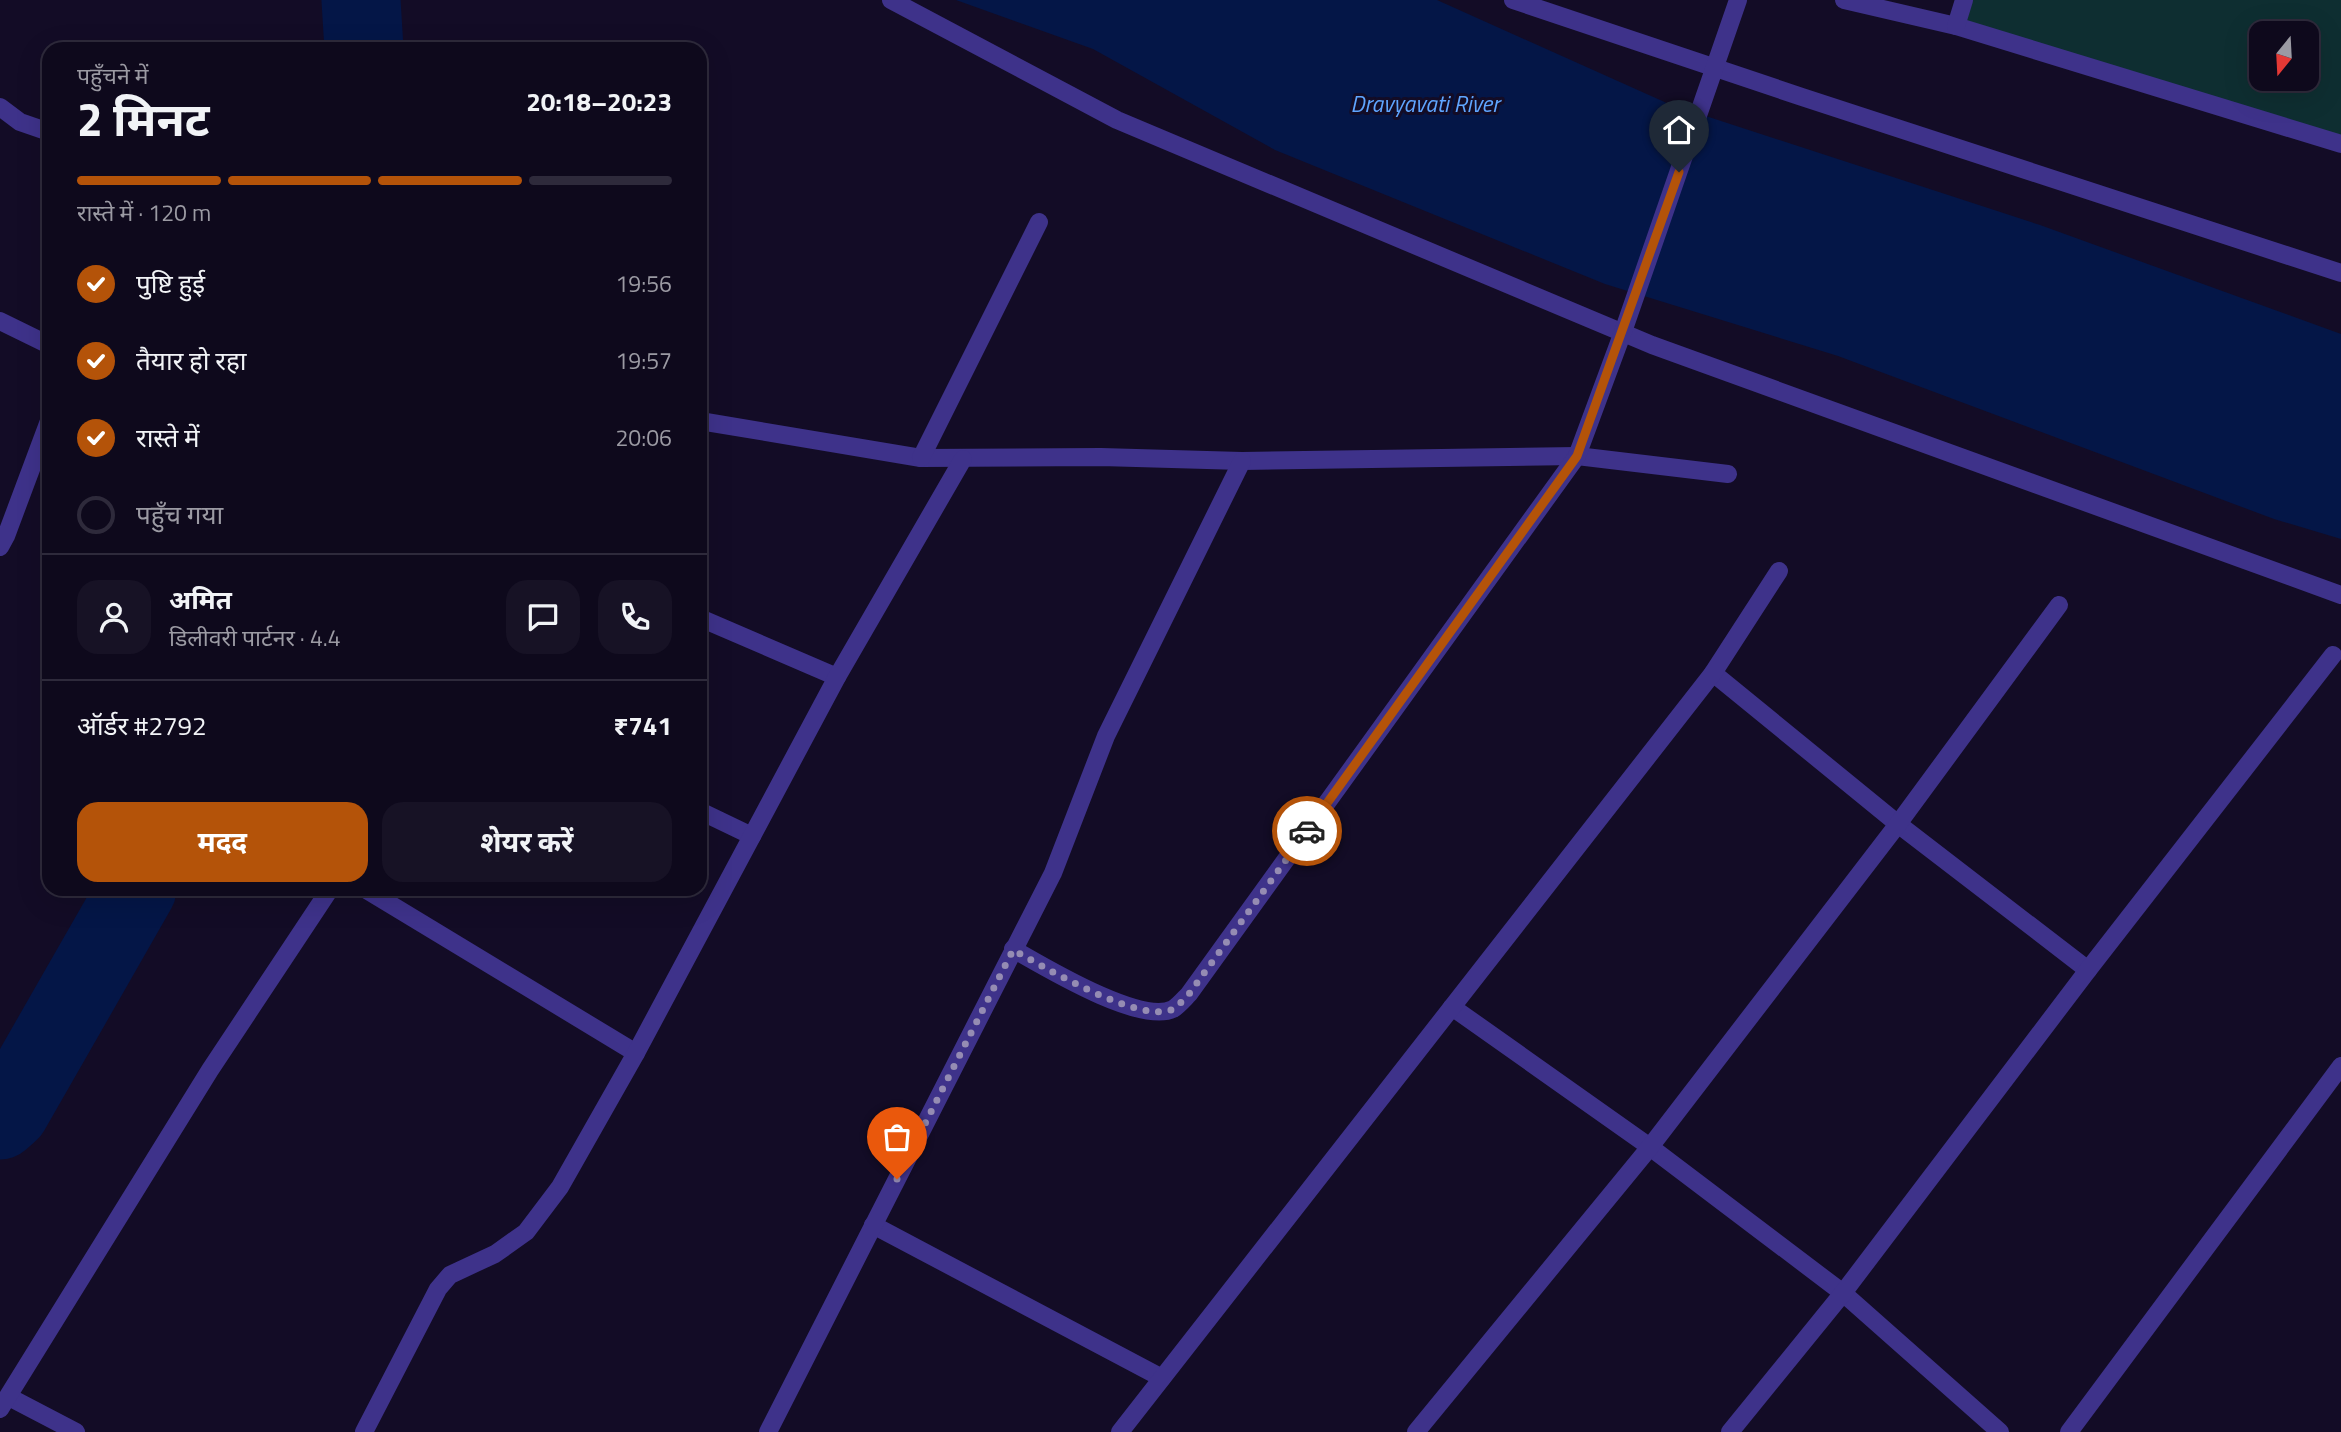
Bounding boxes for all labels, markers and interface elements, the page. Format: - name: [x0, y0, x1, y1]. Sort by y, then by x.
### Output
- north arrow: [2249, 21, 2319, 91]
- map controls: [2249, 21, 2319, 91]
- text: पहुँचने में: [77, 58, 148, 93]
- text: 20:18–20:23: [526, 82, 672, 121]
- text: 2 मिनट: [77, 84, 209, 154]
- water label: Dravyavati River: [1350, 86, 1502, 121]
- pin: [1649, 100, 1709, 172]
- icon: home: [1660, 111, 1698, 149]
- text: रास्ते में · 120 m: [77, 195, 211, 230]
- text: पुष्टि हुई: [136, 264, 205, 303]
- icon: check: [77, 265, 115, 303]
- text: 19:56: [615, 266, 672, 301]
- text: तैयार हो रहा: [136, 341, 246, 380]
- icon: check: [77, 342, 115, 380]
- text: 19:57: [615, 343, 672, 378]
- text: रास्ते में: [136, 418, 200, 457]
- icon: check: [77, 419, 115, 457]
- text: 20:06: [615, 420, 672, 455]
- text: पहुँच गया: [136, 495, 223, 534]
- button: person: [77, 580, 151, 654]
- text: अमित: [169, 580, 232, 619]
- button: chat: [506, 580, 580, 654]
- button: phone: [598, 580, 672, 654]
- text: डिलीवरी पार्टनर · 4.4: [169, 620, 341, 655]
- text: ऑर्डर #2792: [77, 706, 207, 745]
- text: ₹741: [613, 706, 672, 745]
- courier: [1272, 796, 1342, 866]
- button: मदद: [77, 802, 368, 882]
- button: शेयर करें: [382, 802, 672, 882]
- icon: car: [1288, 812, 1326, 850]
- pin: [867, 1107, 927, 1179]
- icon: bag: [878, 1118, 916, 1156]

